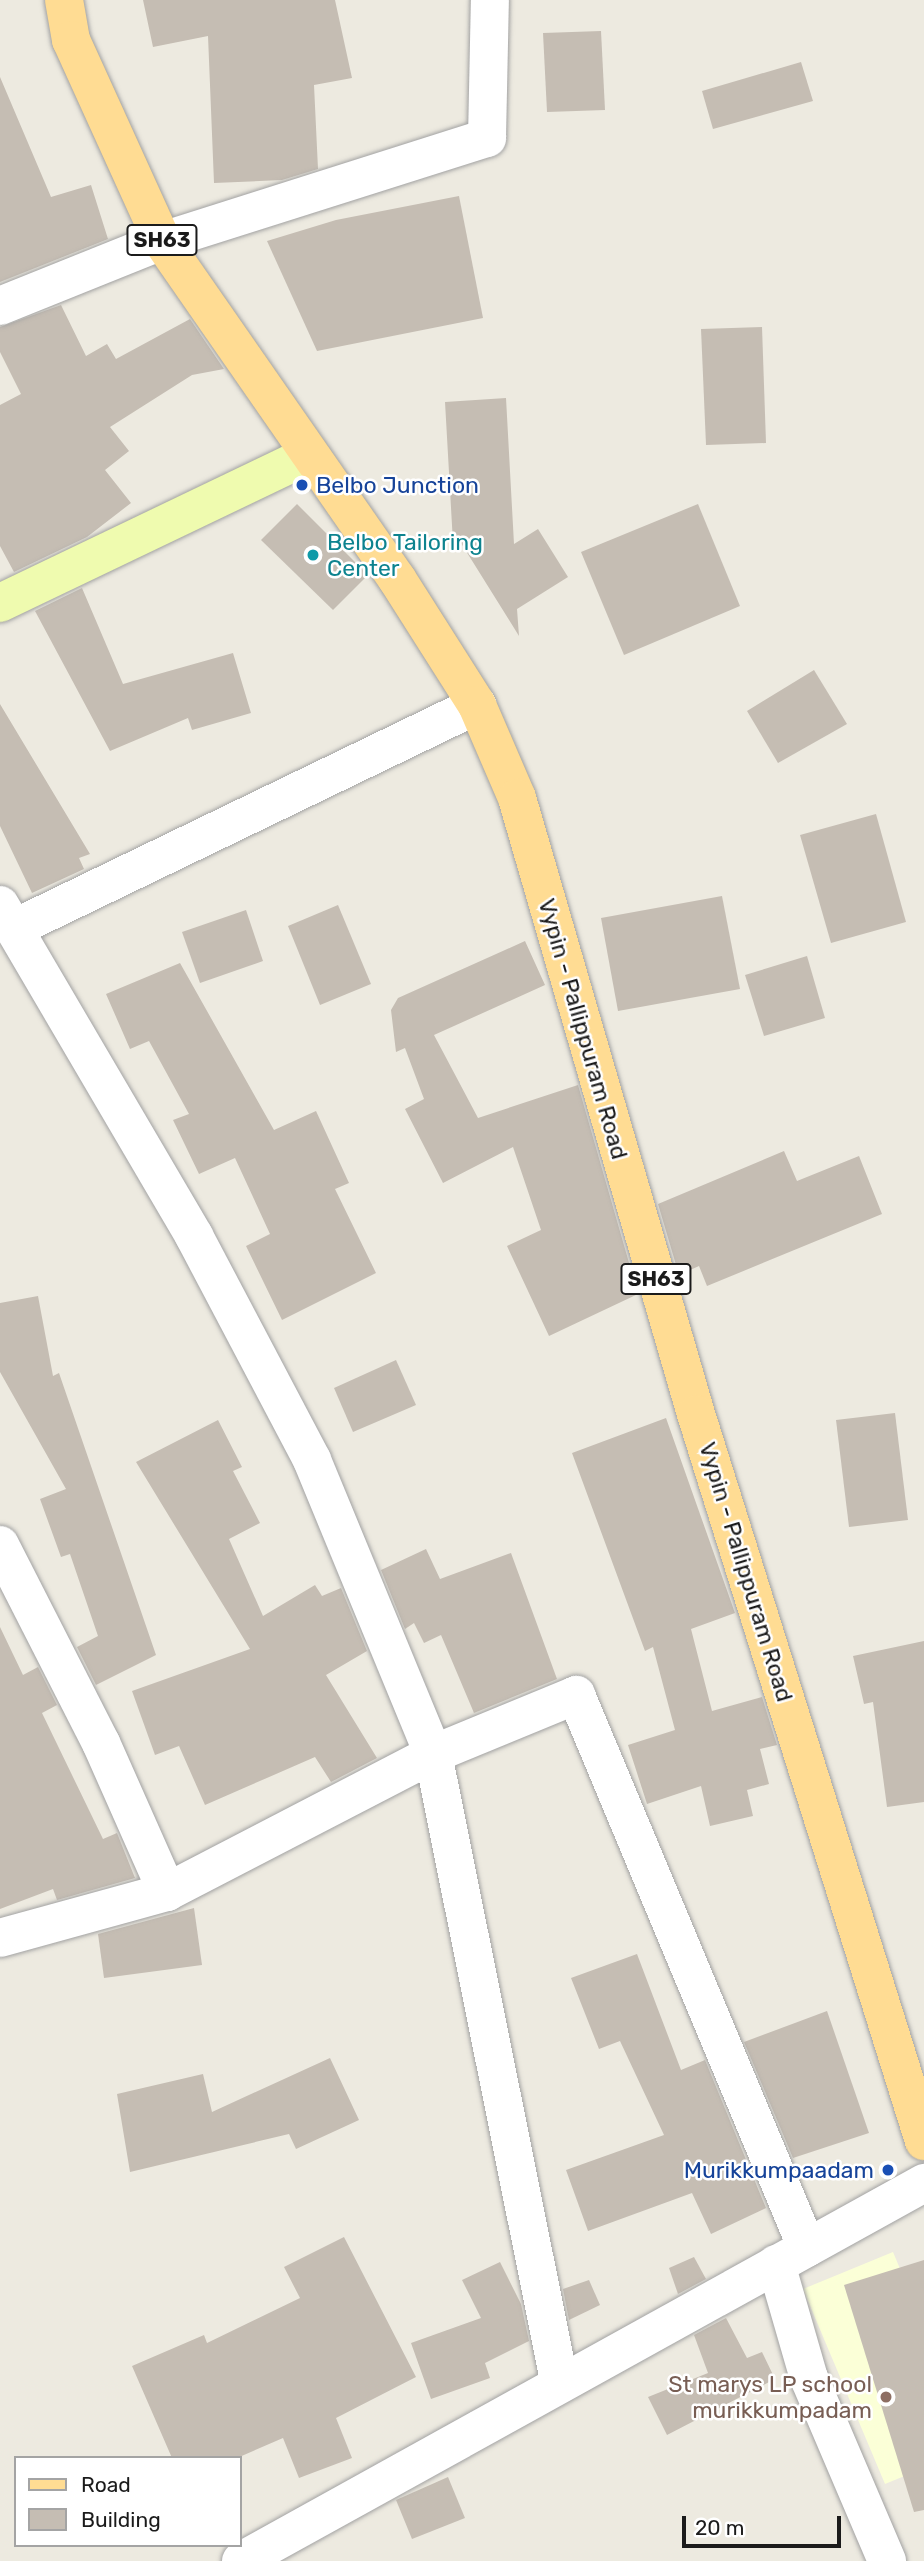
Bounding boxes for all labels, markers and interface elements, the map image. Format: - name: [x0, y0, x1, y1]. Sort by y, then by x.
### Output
- road number: SH63: [125, 222, 199, 258]
- place label: Belbo Junction: [316, 471, 479, 499]
- marker: Belbo Junction: [294, 477, 310, 493]
- place label: Belbo Tailoring Center: [327, 528, 484, 582]
- marker: Belbo Tailoring Center: [305, 547, 321, 563]
- street label: Vypin - Pallippuram Road: [533, 895, 633, 1163]
- road number: SH63: [619, 1262, 693, 1296]
- street label: Vypin - Pallippuram Road: [693, 1439, 799, 1705]
- place label: Murikkumpaadam: [684, 2156, 874, 2184]
- marker: Murikkumpaadam: [880, 2162, 896, 2178]
- place label: St marys LP school murikkumpadam: [668, 2370, 872, 2424]
- marker: St marys LP school murikkumpadam: [878, 2389, 894, 2405]
- legend: [14, 2456, 242, 2547]
- text: Road: [81, 2472, 131, 2497]
- scale bar: [686, 2502, 845, 2546]
- text: Building: [81, 2507, 161, 2532]
- text: 20 m: [695, 2515, 744, 2540]

